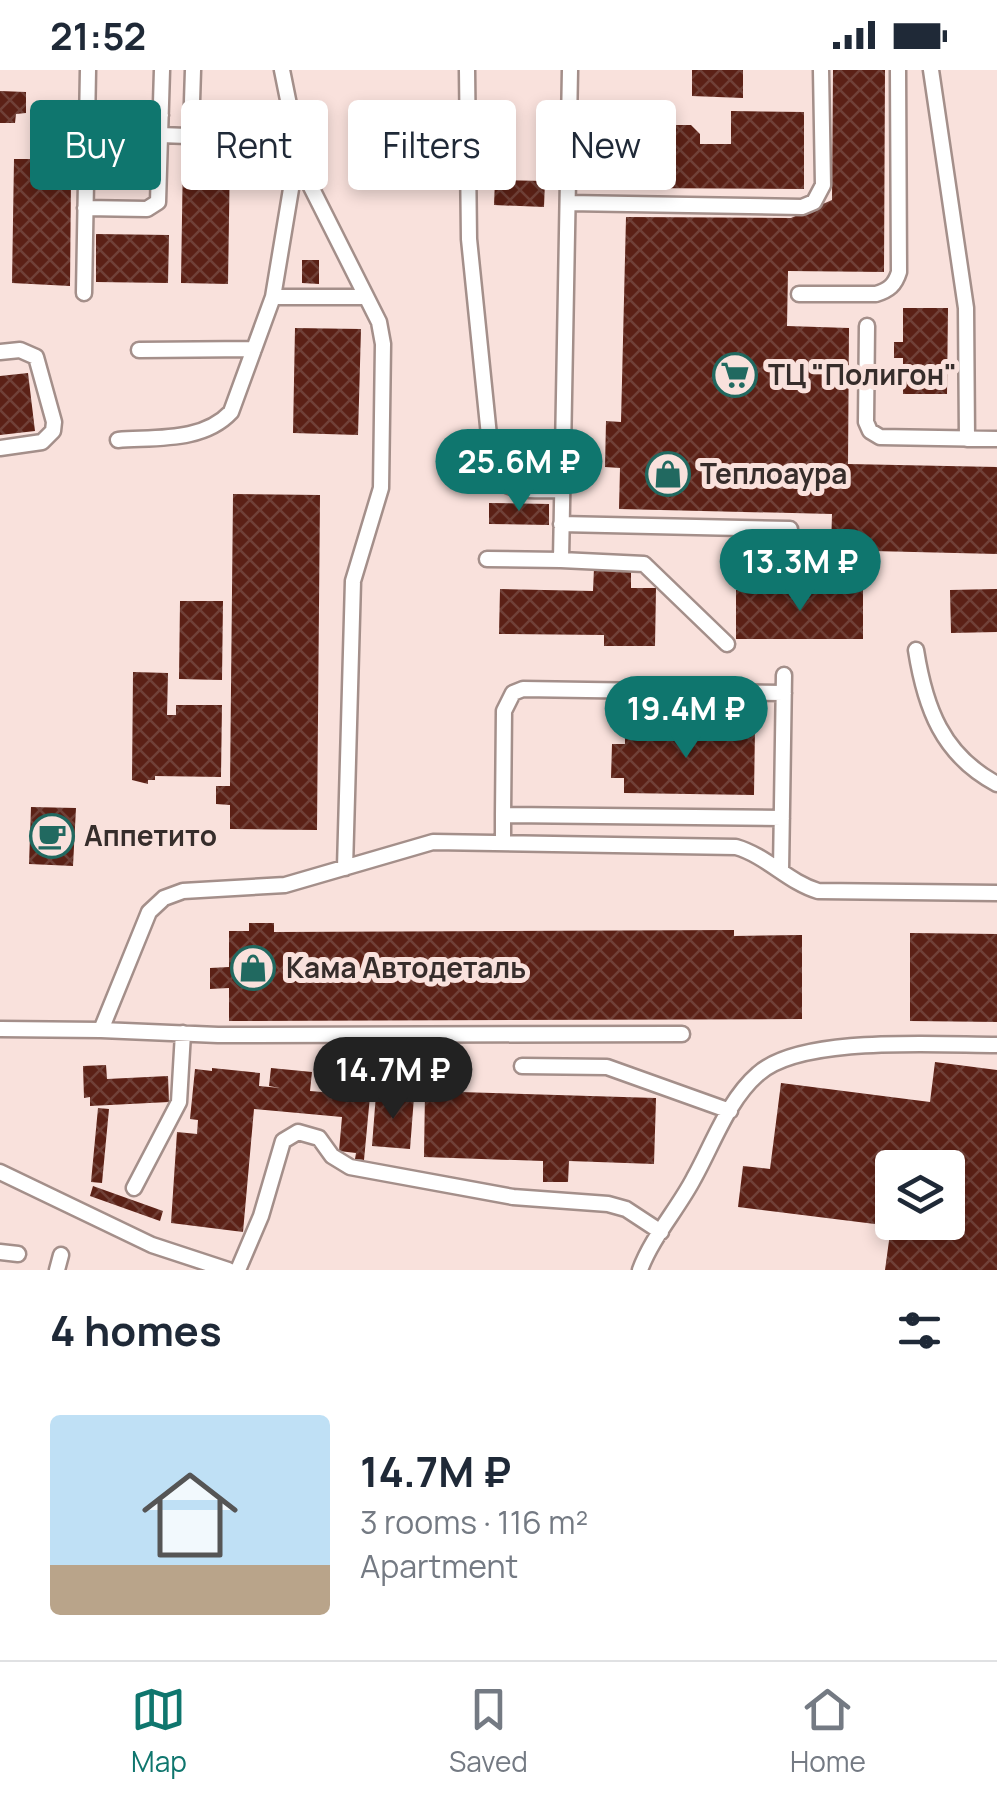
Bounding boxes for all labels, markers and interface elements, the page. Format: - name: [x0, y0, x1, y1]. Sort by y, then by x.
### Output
- text: 21:52: [50, 9, 146, 61]
- chip: Buy: [30, 100, 161, 190]
- chip: Rent: [181, 100, 328, 190]
- chip: Filters: [348, 100, 516, 190]
- chip: New: [536, 100, 676, 190]
- supermarket icon: ТЦ "Полигон": [712, 352, 758, 398]
- place label: ТЦ "Полигон": [768, 355, 957, 393]
- pin: 25.6M ₽: [427, 429, 611, 514]
- text: 25.6M ₽: [457, 439, 581, 483]
- shop icon: Теплоаура: [645, 451, 691, 497]
- place label: Теплоаура: [700, 454, 847, 492]
- pin: 13.3M ₽: [708, 529, 892, 614]
- text: 13.3M ₽: [742, 539, 858, 583]
- pin: 19.4M ₽: [594, 676, 778, 761]
- text: 19.4M ₽: [627, 686, 745, 730]
- cafe icon: Аппетито: [29, 813, 75, 859]
- place label: Аппетито: [84, 816, 217, 854]
- shop icon: Кама Автодеталь: [230, 945, 276, 991]
- place label: Кама Автодеталь: [286, 948, 526, 986]
- pin: 14.7M ₽: [301, 1037, 485, 1122]
- text: 14.7M ₽: [335, 1047, 451, 1091]
- map controls: [875, 1150, 965, 1240]
- button: layers: [875, 1150, 965, 1240]
- text: 4 homes: [50, 1301, 222, 1359]
- icon: filters: [892, 1303, 947, 1358]
- text: 14.7M ₽: [360, 1442, 511, 1500]
- icon: home: [130, 1455, 250, 1575]
- text: 3 rooms · 116 m²: [360, 1500, 588, 1544]
- text: Apartment: [360, 1544, 518, 1588]
- tab: Map: [131, 1682, 187, 1780]
- tab: Saved: [449, 1682, 528, 1780]
- tab: Home: [790, 1682, 866, 1780]

